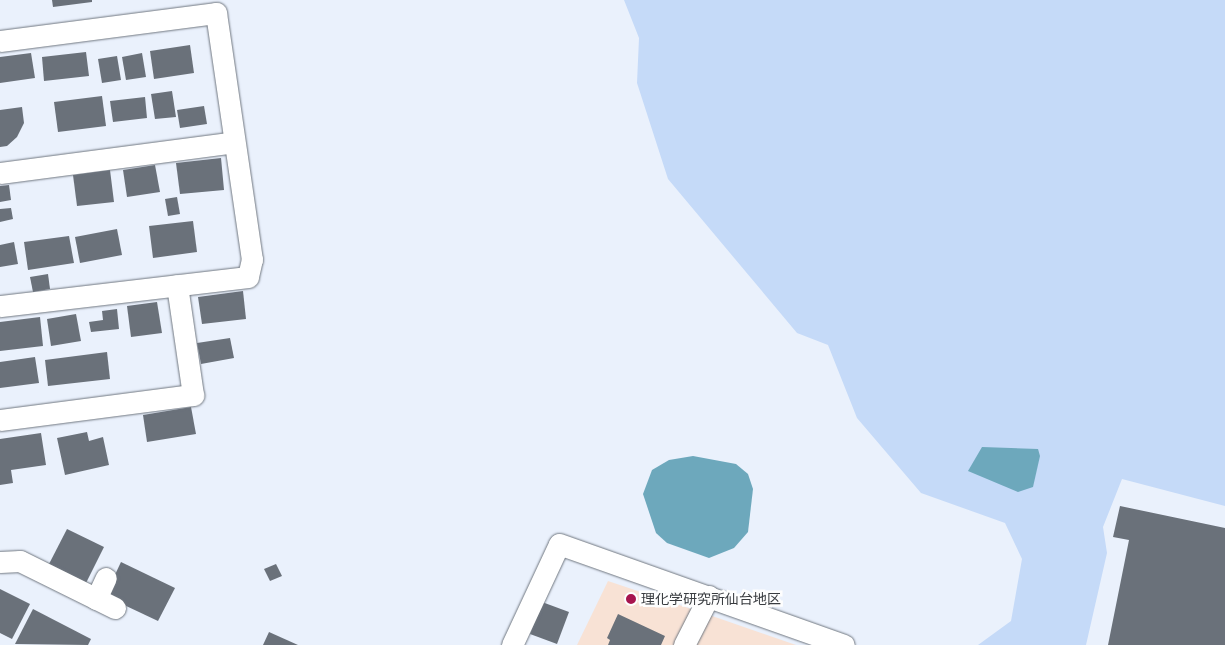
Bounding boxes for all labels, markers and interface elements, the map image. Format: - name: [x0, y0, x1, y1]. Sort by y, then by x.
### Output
- place label: 理化学研究所仙台地区: [641, 591, 781, 607]
- marker: 理化学研究所仙台地区: [625, 593, 637, 605]

